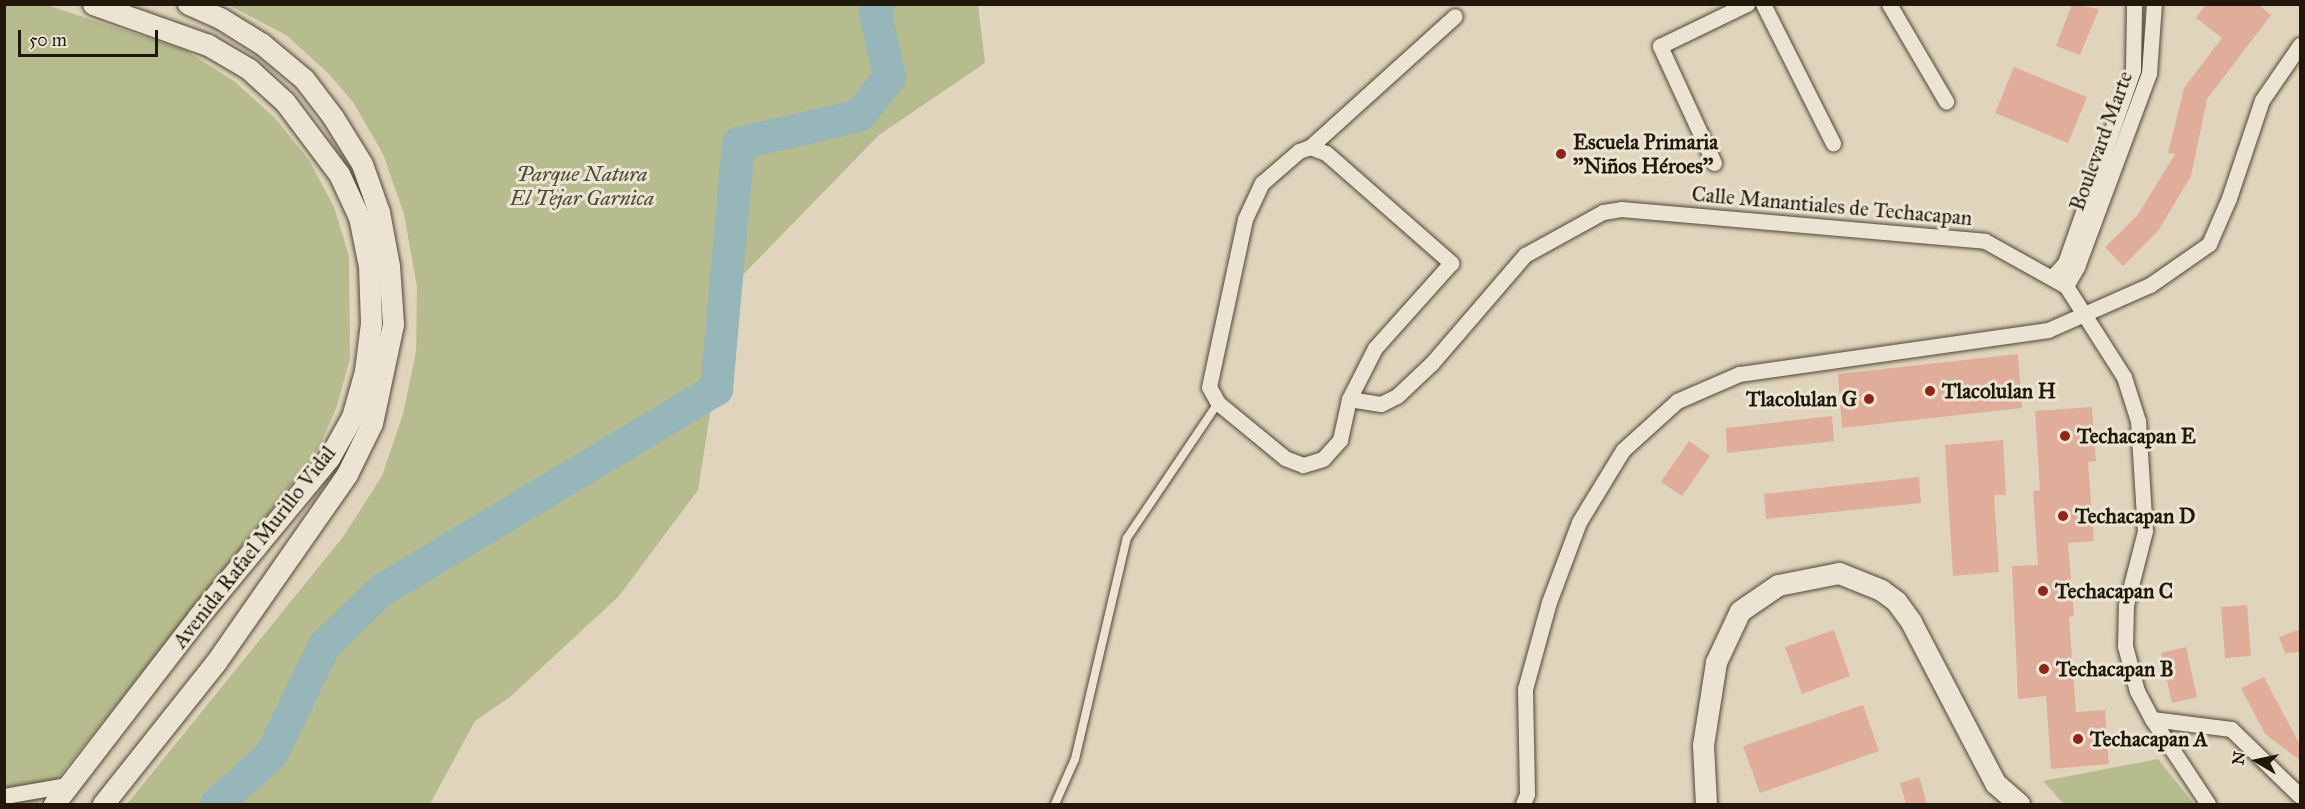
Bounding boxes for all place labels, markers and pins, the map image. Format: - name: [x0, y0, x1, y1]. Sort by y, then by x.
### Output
- place label: Escuela Primaria ''Niños Héroes'': [1573, 129, 1718, 179]
- marker: Escuela Primaria ''Niños Héroes'': [1554, 147, 1568, 161]
- place label: Tlacolulan H: [1942, 378, 2056, 404]
- marker: Tlacolulan H: [1923, 384, 1937, 398]
- place label: Tlacolulan G: [1746, 386, 1857, 412]
- marker: Tlacolulan G: [1862, 392, 1876, 406]
- place label: Techacapan E: [2077, 423, 2196, 449]
- marker: Techacapan E: [2058, 429, 2072, 443]
- place label: Techacapan D: [2075, 503, 2195, 529]
- marker: Techacapan D: [2056, 509, 2070, 523]
- place label: Techacapan C: [2055, 578, 2173, 604]
- marker: Techacapan C: [2036, 584, 2050, 598]
- place label: Techacapan B: [2056, 656, 2174, 682]
- marker: Techacapan B: [2037, 662, 2051, 676]
- place label: Techacapan A: [2090, 726, 2208, 752]
- marker: Techacapan A: [2071, 732, 2085, 746]

